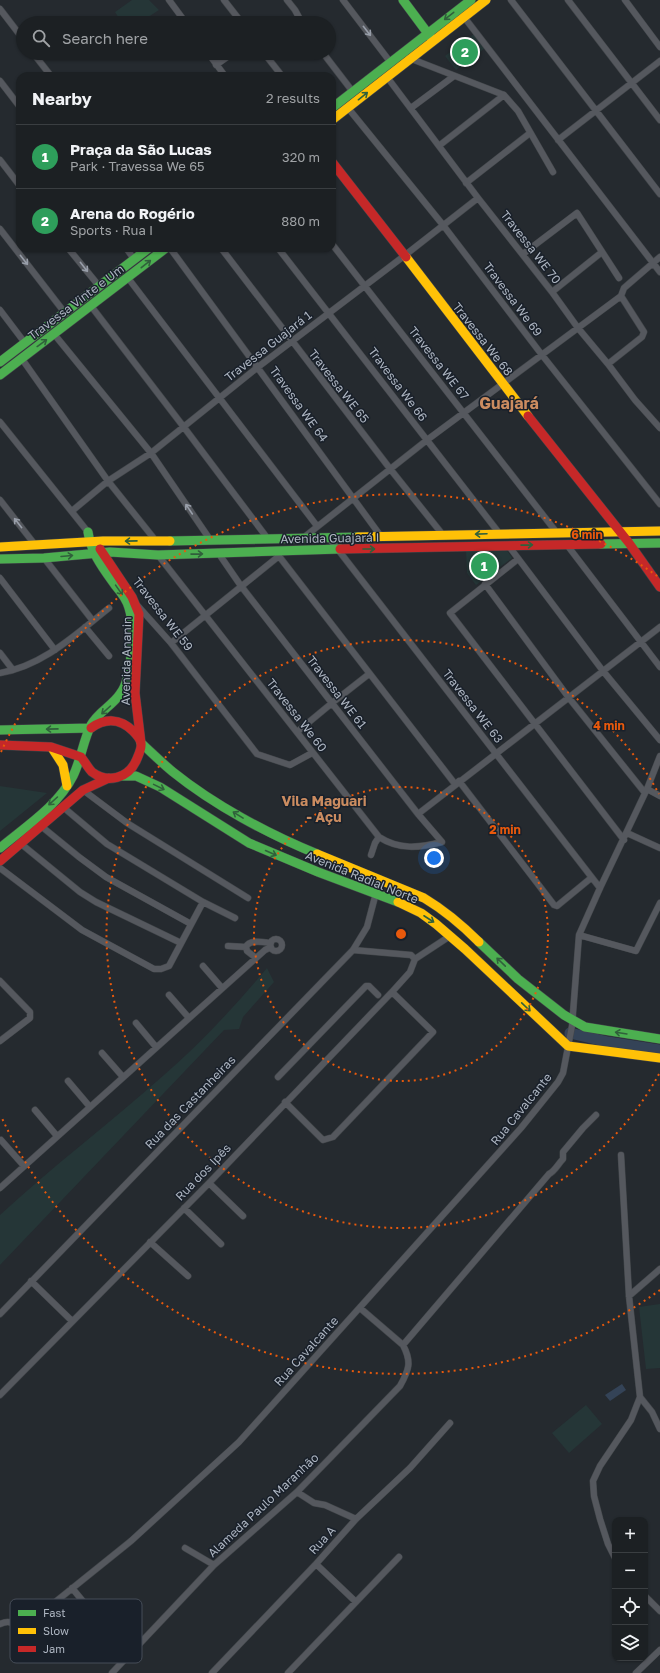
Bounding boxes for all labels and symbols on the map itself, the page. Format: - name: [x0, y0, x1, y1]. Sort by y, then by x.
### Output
- one-way arrow: [444, 12, 455, 21]
- one-way arrow: [362, 25, 371, 36]
- pin: 2: [452, 37, 478, 67]
- one-way arrow: [358, 92, 369, 100]
- street label: Travessa WE 70: [498, 207, 564, 287]
- one-way arrow: [20, 255, 28, 266]
- street label: Travessa We 69: [480, 259, 546, 339]
- one-way arrow: [140, 260, 151, 269]
- street label: Travessa Vinte e Um: [25, 261, 127, 343]
- one-way arrow: [79, 262, 88, 273]
- street label: Travessa We 68: [450, 299, 516, 379]
- street label: Travessa Guajará 1: [222, 307, 315, 385]
- street label: Travessa WE 67: [406, 323, 472, 403]
- one-way arrow: [37, 339, 48, 347]
- street label: Travessa We 66: [365, 344, 431, 424]
- street label: Travessa WE 65: [306, 346, 372, 426]
- street label: Travessa WE 64: [267, 363, 331, 445]
- district label: Guajará: [479, 393, 539, 413]
- one-way arrow: [185, 504, 193, 515]
- one-way arrow: [13, 518, 22, 529]
- text: 6 min: [571, 527, 603, 542]
- street label: Avenida Guajará I: [280, 530, 380, 546]
- one-way arrow: [475, 530, 488, 538]
- one-way arrow: [125, 537, 138, 545]
- one-way arrow: [520, 541, 533, 549]
- one-way arrow: [362, 545, 375, 553]
- one-way arrow: [190, 550, 203, 557]
- pin: 1: [471, 551, 497, 581]
- one-way arrow: [60, 552, 73, 559]
- street label: Travessa WE 59: [130, 574, 196, 654]
- one-way arrow: [115, 585, 123, 596]
- street label: Avenida Ananin: [118, 617, 134, 705]
- street label: Travessa WE 61: [304, 653, 370, 732]
- street label: Travessa WE 63: [440, 666, 506, 746]
- street label: Travessa We 60: [264, 675, 330, 755]
- one-way arrow: [100, 705, 111, 714]
- text: 4 min: [593, 718, 625, 733]
- one-way arrow: [46, 725, 59, 733]
- one-way arrow: [153, 784, 165, 791]
- district label: Vila Maguari - Açu: [281, 792, 367, 825]
- one-way arrow: [48, 797, 59, 806]
- one-way arrow: [233, 811, 244, 819]
- text: 2 min: [489, 822, 521, 837]
- street label: Avenida Radial Norte: [303, 847, 421, 907]
- your location: [424, 848, 444, 868]
- one-way arrow: [265, 850, 277, 857]
- one-way arrow: [424, 915, 435, 923]
- centre of rings: [394, 927, 408, 941]
- one-way arrow: [496, 958, 506, 967]
- one-way arrow: [521, 1002, 531, 1011]
- one-way arrow: [615, 1029, 628, 1037]
- street label: Rua das Castanheiras: [142, 1052, 238, 1152]
- street label: Rua Cavalcante: [487, 1070, 555, 1148]
- street label: Rua dos Ipês: [172, 1140, 234, 1204]
- street label: Rua Cavalcante: [271, 1313, 341, 1389]
- street label: Alameda Paulo Maranhão: [204, 1450, 322, 1560]
- street label: Rua A: [305, 1523, 339, 1557]
- legend: [10, 1599, 142, 1663]
- text: Fast: [43, 1606, 66, 1619]
- text: Slow: [43, 1624, 69, 1637]
- text: Jam: [43, 1642, 65, 1655]

